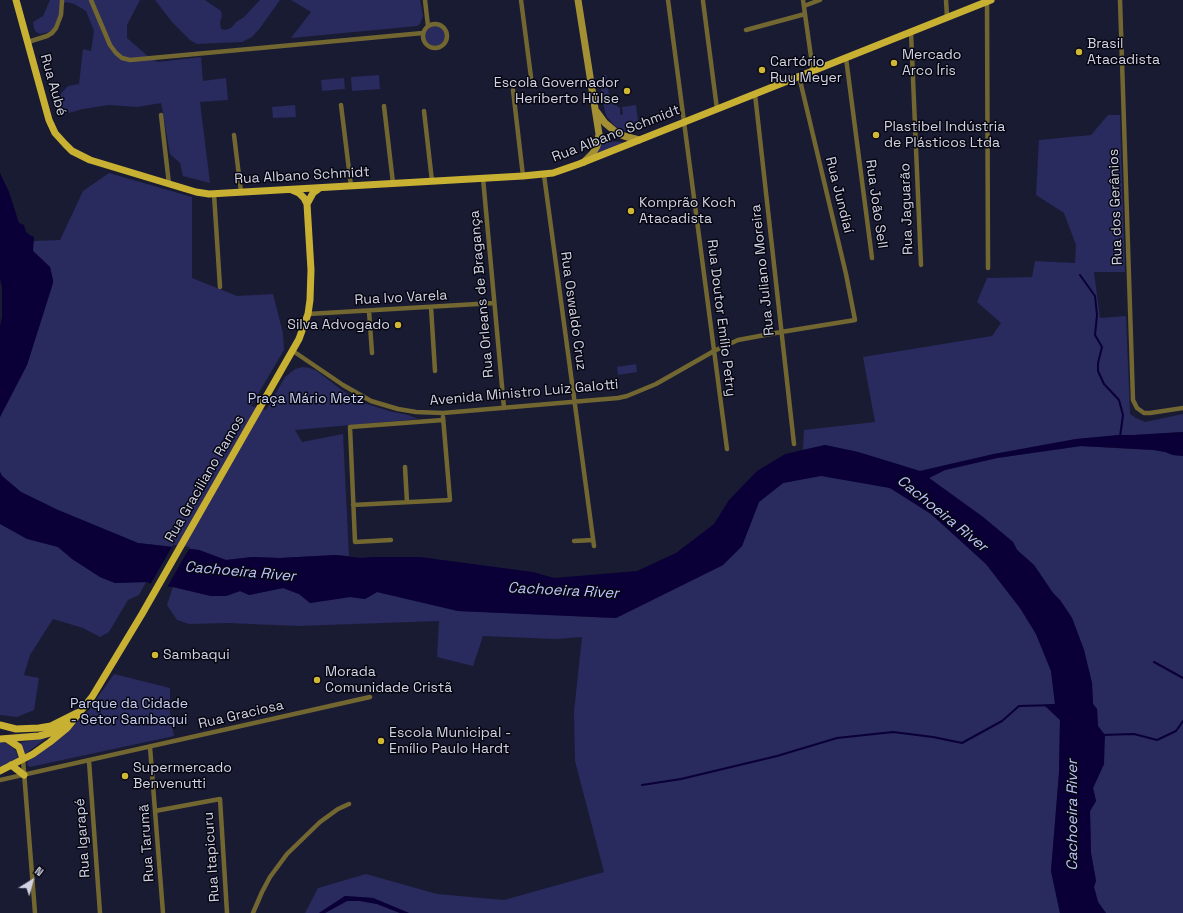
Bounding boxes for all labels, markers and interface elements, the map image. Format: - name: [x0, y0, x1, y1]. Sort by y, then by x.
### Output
- place label: Brasil Atacadista: [1087, 36, 1160, 68]
- place label: Mercado Arco Íris: [902, 47, 961, 80]
- marker: Brasil Atacadista: [1074, 47, 1084, 57]
- street label: Rua Aubé: [36, 52, 70, 118]
- place label: Cartório Ruy Meyer: [770, 54, 842, 86]
- marker: Mercado Arco Íris: [889, 58, 899, 68]
- marker: Cartório Ruy Meyer: [757, 65, 767, 75]
- place label: Escola Governador Heriberto Hülse: [494, 75, 619, 108]
- marker: Escola Governador Heriberto Hülse: [622, 86, 632, 96]
- street label: Rua Albano Schmidt: [550, 102, 682, 166]
- place label: Plastibel Indústria de Plásticos Ltda: [884, 119, 1005, 152]
- marker: Plastibel Indústria de Plásticos Ltda: [871, 130, 881, 140]
- street label: Rua dos Gerânios: [1106, 149, 1126, 265]
- street label: Rua Jundiaí: [821, 155, 857, 235]
- street label: Rua João Sell: [861, 159, 891, 249]
- street label: Rua Jaguarão: [897, 163, 917, 255]
- street label: Rua Albano Schmidt: [234, 164, 370, 188]
- place label: Komprão Koch Atacadista: [639, 195, 736, 228]
- street label: Rua Juliano Moreira: [748, 204, 778, 336]
- marker: Komprão Koch Atacadista: [626, 206, 636, 216]
- street label: Rua Orleans de Bragança: [466, 210, 498, 378]
- street label: Rua Doutor Emílio Petry: [703, 238, 739, 398]
- street label: Rua Oswaldo Cruz: [556, 251, 590, 371]
- street label: Rua Ivo Varela: [354, 287, 448, 309]
- place label: Silva Advogado: [287, 317, 390, 333]
- marker: Silva Advogado: [393, 320, 403, 330]
- street label: Avenida Ministro Luiz Galotti: [429, 376, 619, 410]
- park label: Praça Mário Metz: [248, 391, 364, 407]
- street label: Rua Graciliano Ramos: [162, 413, 248, 545]
- water label: Cachoeira River: [893, 472, 991, 556]
- water label: Cachoeira River: [184, 558, 296, 586]
- water label: Cachoeira River: [507, 579, 619, 603]
- place label: Sambaqui: [163, 647, 230, 663]
- marker: Sambaqui: [150, 650, 160, 660]
- place label: Morada Comunidade Cristã: [325, 664, 452, 696]
- marker: Morada Comunidade Cristã: [312, 675, 322, 685]
- park label: Parque da Cidade - Setor Sambaqui: [70, 696, 188, 728]
- street label: Rua Graciosa: [197, 697, 285, 733]
- place label: Escola Municipal - Emílio Paulo Hardt: [389, 725, 511, 758]
- marker: Escola Municipal - Emílio Paulo Hardt: [376, 736, 386, 746]
- water label: Cachoeira River: [1064, 759, 1082, 871]
- place label: Supermercado Benvenutti: [133, 760, 232, 792]
- marker: Supermercado Benvenutti: [120, 771, 130, 781]
- street label: Rua Igarapé: [72, 798, 94, 878]
- street label: Rua Tarumã: [136, 803, 158, 883]
- street label: Rua Itapicuru: [200, 811, 224, 903]
- north arrow: [12, 861, 52, 901]
- text: N: [32, 864, 46, 879]

